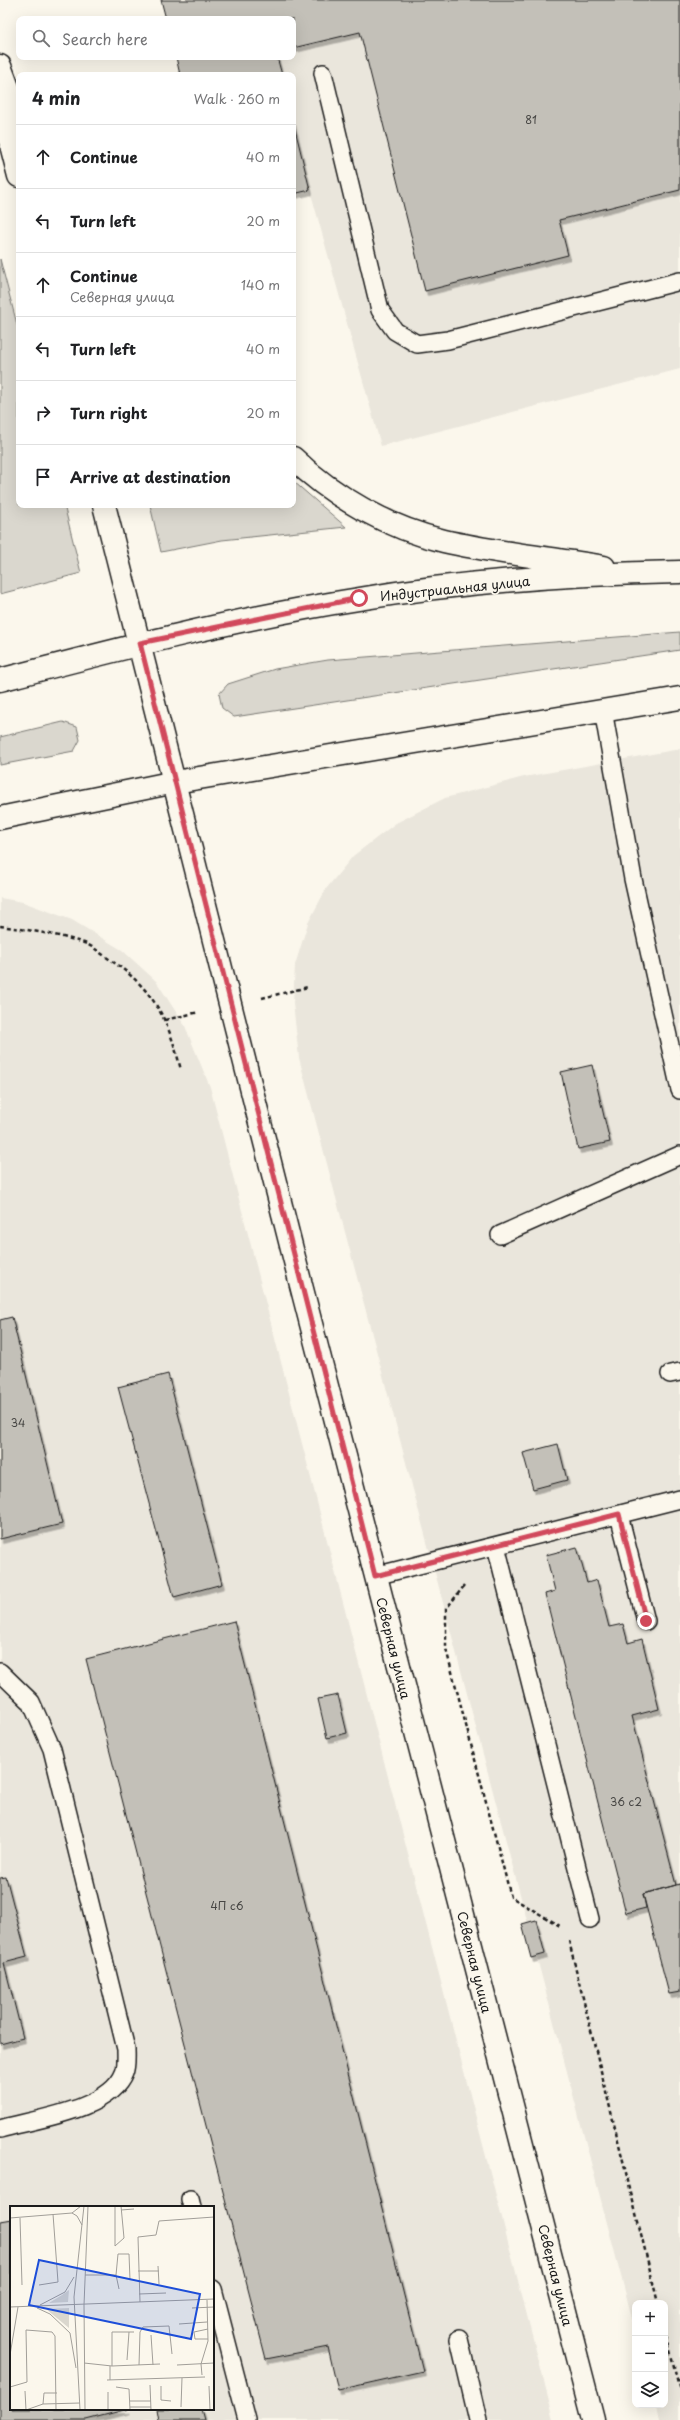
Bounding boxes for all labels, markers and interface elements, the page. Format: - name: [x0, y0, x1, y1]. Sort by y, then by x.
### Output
- search box: [16, 16, 296, 60]
- icon: search: [30, 27, 52, 49]
- text: Search here: [62, 27, 148, 50]
- text: 4 min: [32, 85, 80, 111]
- text: Walk · 260 m: [194, 89, 280, 108]
- house number: 81: [525, 111, 537, 128]
- text: Continue: [70, 145, 138, 168]
- icon: ahead: [32, 146, 54, 168]
- text: 40 m: [246, 147, 280, 166]
- text: Turn left: [70, 209, 136, 232]
- icon: left: [32, 210, 54, 232]
- text: 20 m: [246, 211, 280, 230]
- text: Continue: [70, 264, 138, 287]
- icon: ahead: [32, 274, 54, 296]
- text: 140 m: [241, 275, 280, 294]
- text: Северная улица: [70, 287, 175, 306]
- text: Turn left: [70, 337, 136, 360]
- icon: left: [32, 338, 54, 360]
- text: 40 m: [246, 339, 280, 358]
- text: Turn right: [70, 401, 147, 424]
- icon: right: [32, 402, 54, 424]
- text: 20 m: [246, 403, 280, 422]
- text: Arrive at destination: [70, 465, 231, 488]
- icon: arrive: [32, 466, 54, 488]
- street label: Индустриальная улица: [379, 571, 532, 605]
- route start: [350, 589, 368, 607]
- house number: 34: [11, 1414, 25, 1431]
- street label: Северная улица: [372, 1595, 416, 1702]
- route end: [637, 1612, 655, 1630]
- house number: 36 с2: [610, 1793, 642, 1810]
- house number: 4П с6: [210, 1897, 244, 1914]
- street label: Северная улица: [453, 1909, 497, 2016]
- inset map: [10, 2206, 214, 2410]
- street label: Северная улица: [534, 2222, 578, 2329]
- map controls: [632, 2300, 668, 2408]
- button: +: [632, 2300, 668, 2336]
- button: −: [632, 2336, 668, 2372]
- button: layers: [632, 2372, 668, 2408]

